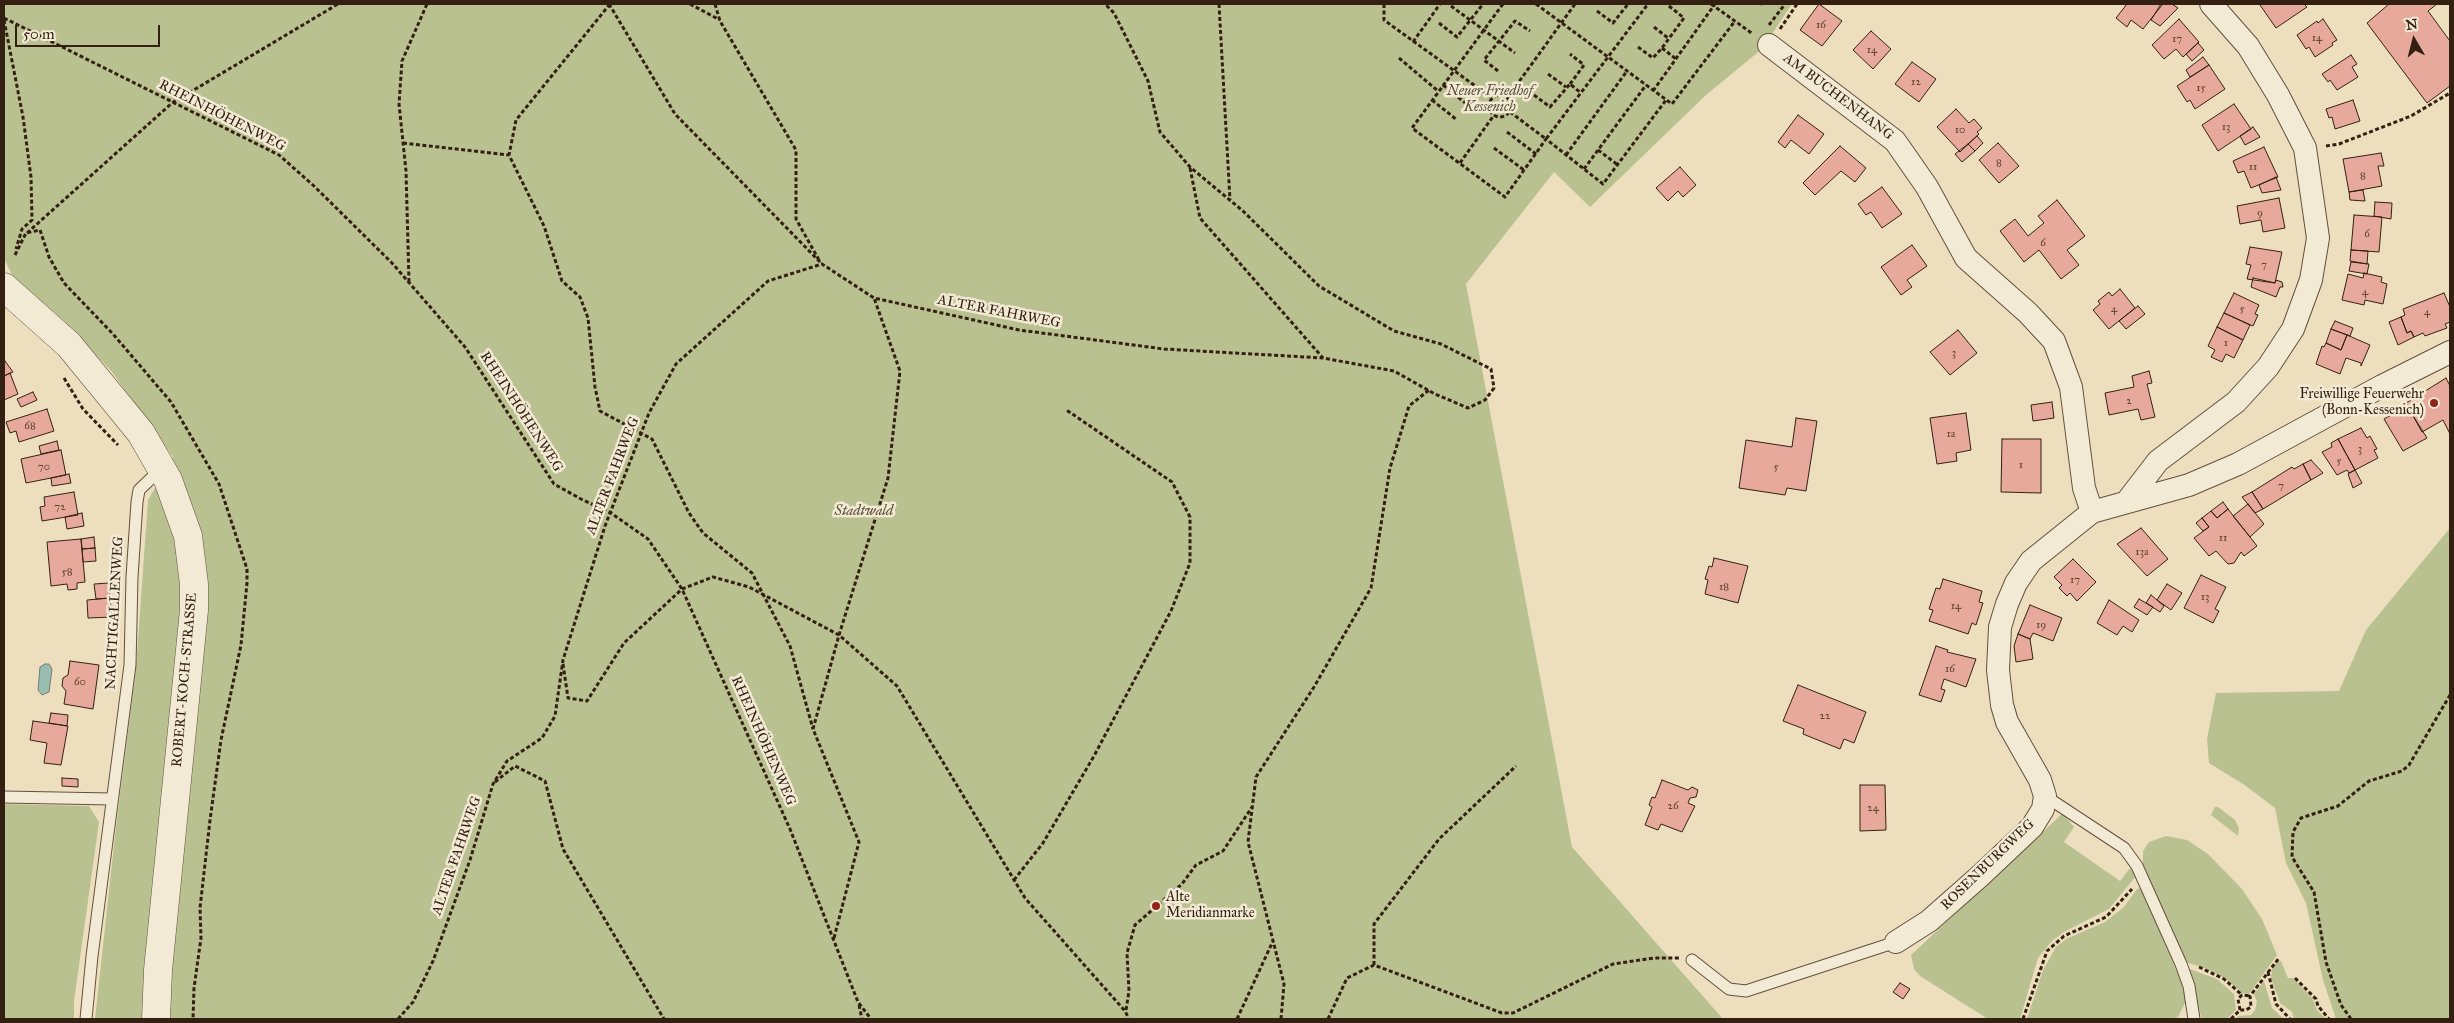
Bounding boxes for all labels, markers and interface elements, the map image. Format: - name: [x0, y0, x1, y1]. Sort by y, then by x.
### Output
- scale bar: [18, 15, 162, 47]
- north arrow: [2389, 15, 2439, 65]
- text: N: [2405, 15, 2419, 34]
- house number: 16: [1816, 18, 1826, 32]
- text: 50 m: [23, 25, 55, 43]
- house number: 14: [2312, 31, 2322, 45]
- house number: 17: [2172, 32, 2182, 46]
- house number: 14: [1867, 43, 1877, 57]
- street label: AM BUCHENHANG: [1779, 50, 1897, 144]
- house number: 12: [1911, 75, 1921, 89]
- street label: RHEINHÖHENWEG: [156, 77, 288, 155]
- house number: 15: [2196, 81, 2206, 95]
- park label: Neuer Friedhof Kessenich: [1447, 84, 1533, 116]
- house number: 13: [2222, 120, 2230, 134]
- house number: 10: [1955, 123, 1965, 137]
- house number: 8: [1996, 156, 2002, 170]
- house number: 11: [2249, 160, 2257, 174]
- house number: 8: [2360, 169, 2366, 183]
- house number: 9: [2257, 206, 2263, 220]
- house number: 6: [2364, 227, 2370, 241]
- house number: 6: [2040, 236, 2046, 250]
- house number: 7: [2261, 258, 2267, 272]
- house number: 4: [2362, 285, 2368, 299]
- street label: ALTER FAHRWEG: [936, 292, 1062, 332]
- house number: 4: [2111, 302, 2117, 316]
- house number: 5: [2239, 302, 2245, 316]
- house number: 4: [2424, 305, 2430, 319]
- house number: 1: [2224, 336, 2228, 350]
- house number: 3: [1952, 346, 1956, 360]
- street label: RHEINHÖHENWEG: [476, 349, 566, 475]
- place label: Freiwillige Feuerwehr (Bonn-Kessenich): [2300, 387, 2424, 420]
- house number: 2: [2126, 394, 2132, 408]
- marker: Freiwillige Feuerwehr (Bonn-Kessenich): [2428, 397, 2440, 409]
- street label: ALTER FAHRWEG: [583, 415, 643, 537]
- house number: 68: [24, 419, 36, 433]
- house number: 1a: [1947, 427, 1955, 441]
- house number: 3: [2358, 442, 2362, 456]
- house number: 5: [2336, 454, 2342, 468]
- house number: 1: [2019, 458, 2023, 472]
- house number: 70: [38, 460, 50, 474]
- house number: 5: [1773, 460, 1779, 474]
- house number: 7: [2278, 479, 2284, 493]
- house number: 72: [54, 500, 66, 514]
- park label: Stadtwald: [835, 504, 893, 520]
- house number: 11: [2219, 531, 2227, 545]
- street label: NACHTIGALLENWEG: [103, 536, 127, 690]
- house number: 13a: [2135, 545, 2149, 559]
- house number: 58: [62, 565, 72, 579]
- house number: 17: [2070, 573, 2080, 587]
- house number: 18: [1719, 580, 1729, 594]
- house number: 13: [2201, 590, 2209, 604]
- street label: ROBERT-KOCH-STRASSE: [169, 592, 201, 768]
- house number: 14: [1951, 599, 1961, 613]
- house number: 19: [2036, 618, 2046, 632]
- house number: 16: [1945, 662, 1955, 676]
- street label: RHEINHÖHENWEG: [727, 674, 799, 808]
- house number: 60: [74, 675, 86, 689]
- house number: 22: [1820, 709, 1830, 723]
- street label: ALTER FAHRWEG: [429, 794, 485, 918]
- house number: 26: [1667, 799, 1679, 813]
- house number: 24: [1867, 801, 1879, 815]
- street label: ROSENBURGWEG: [1938, 816, 2038, 914]
- place label: Alte Meridianmarke: [1166, 890, 1255, 922]
- marker: Alte Meridianmarke: [1150, 900, 1162, 912]

